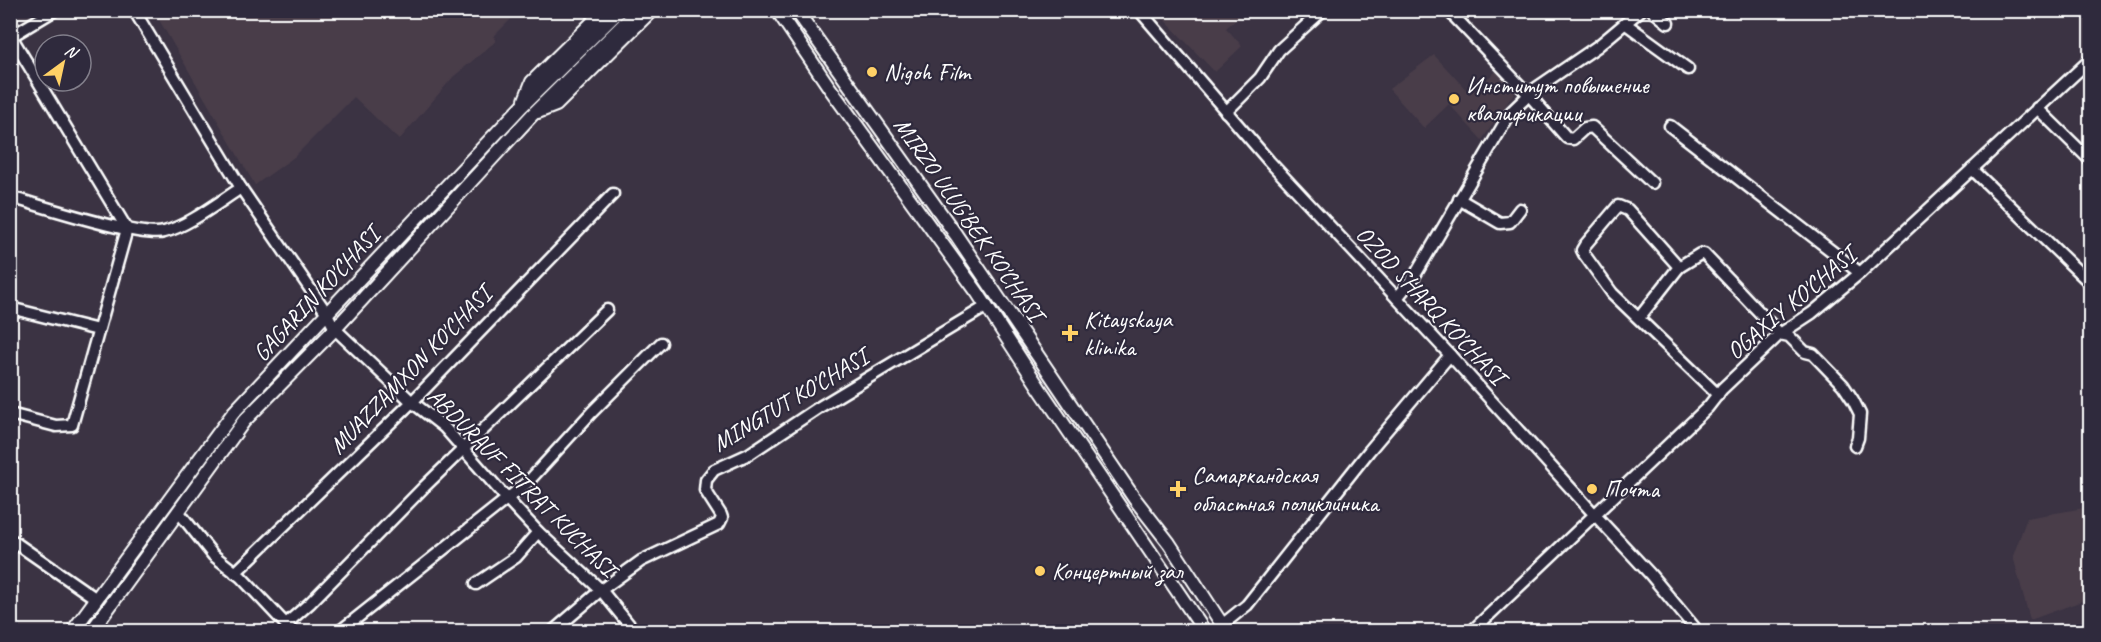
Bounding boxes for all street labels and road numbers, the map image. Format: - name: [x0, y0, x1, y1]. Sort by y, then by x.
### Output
- street label: MIRZO ULUG'BEK KO'CHASI: [887, 111, 1054, 331]
- street label: GAGARIN KO'CHASI: [246, 217, 390, 367]
- street label: OZOD SHARQ KO'CHASI: [1350, 219, 1516, 395]
- street label: OGAXIY KO'CHASI: [1720, 237, 1866, 366]
- street label: MUAZZAMXON KO'CHASI: [322, 276, 501, 460]
- street label: MINGTUT KO'CHASI: [707, 339, 878, 458]
- street label: ABDURAUF FITRAT KUCHASI: [421, 381, 626, 586]

